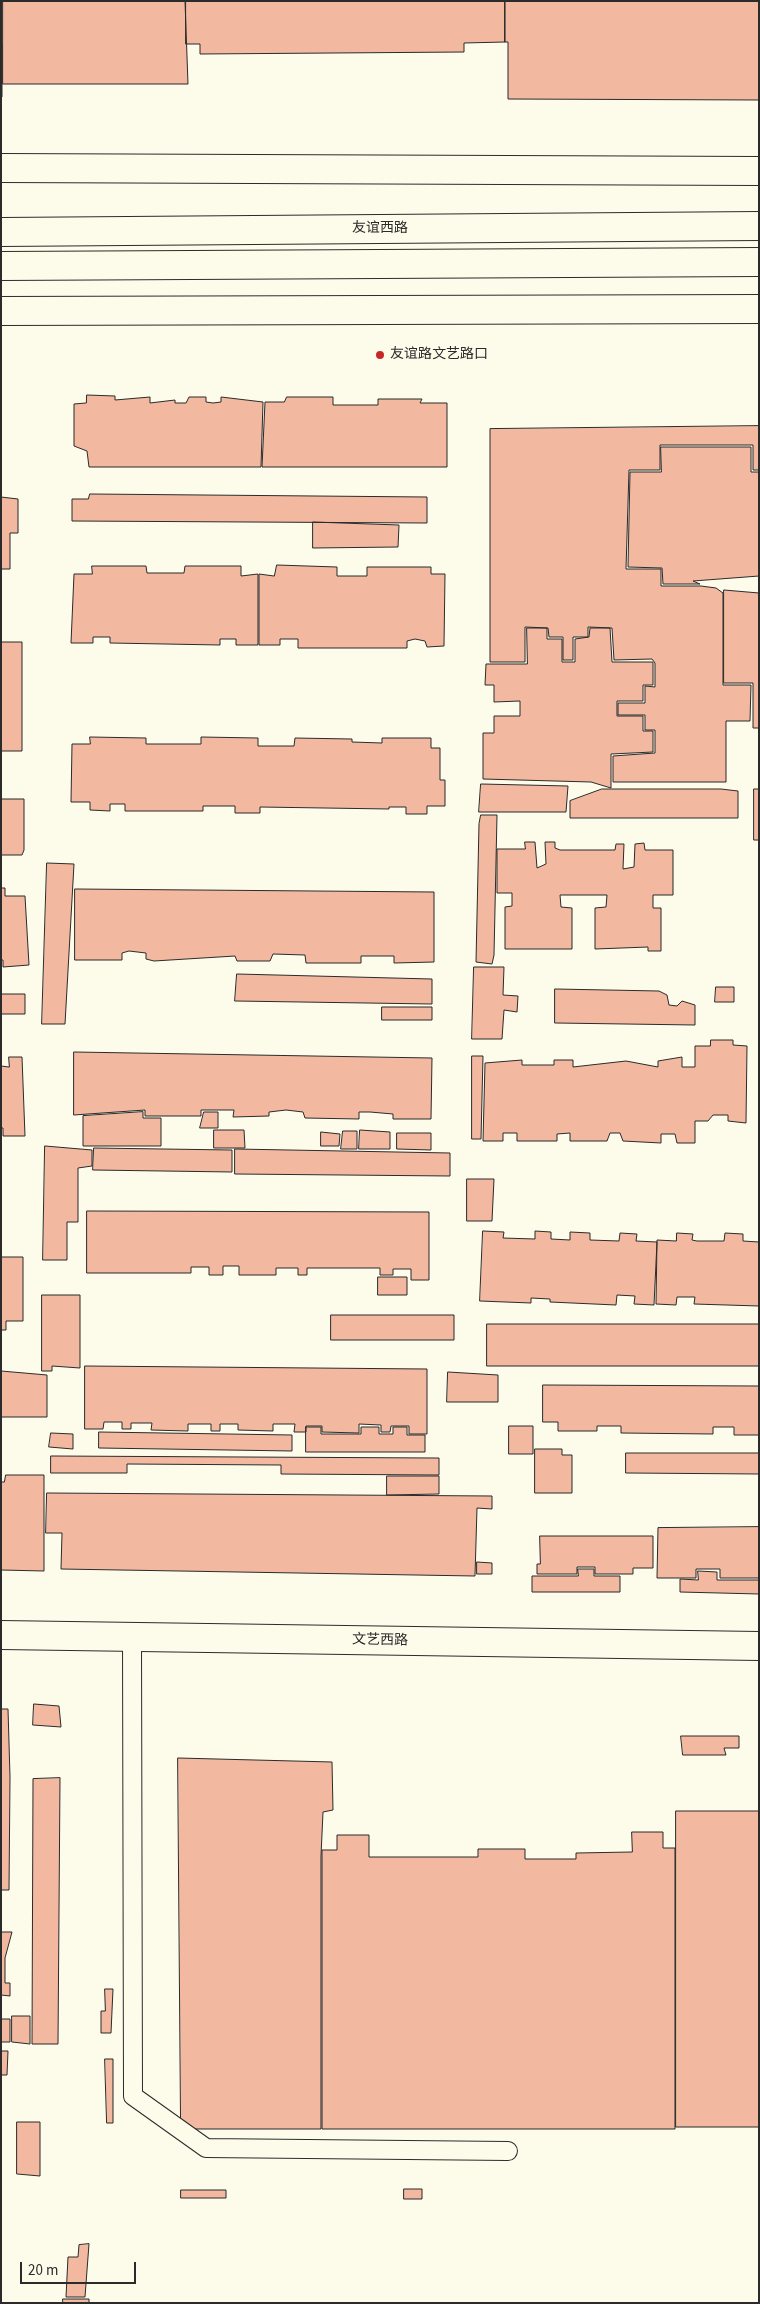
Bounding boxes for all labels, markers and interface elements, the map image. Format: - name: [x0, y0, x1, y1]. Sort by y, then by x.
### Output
- street label: 友谊西路: [352, 221, 408, 237]
- place label: 友谊路文艺路口: [390, 347, 488, 363]
- marker: 友谊路文艺路口: [374, 349, 386, 361]
- street label: 文艺西路: [352, 1632, 408, 1650]
- scale bar: [22, 2252, 139, 2284]
- text: 20 m: [28, 2260, 58, 2281]

